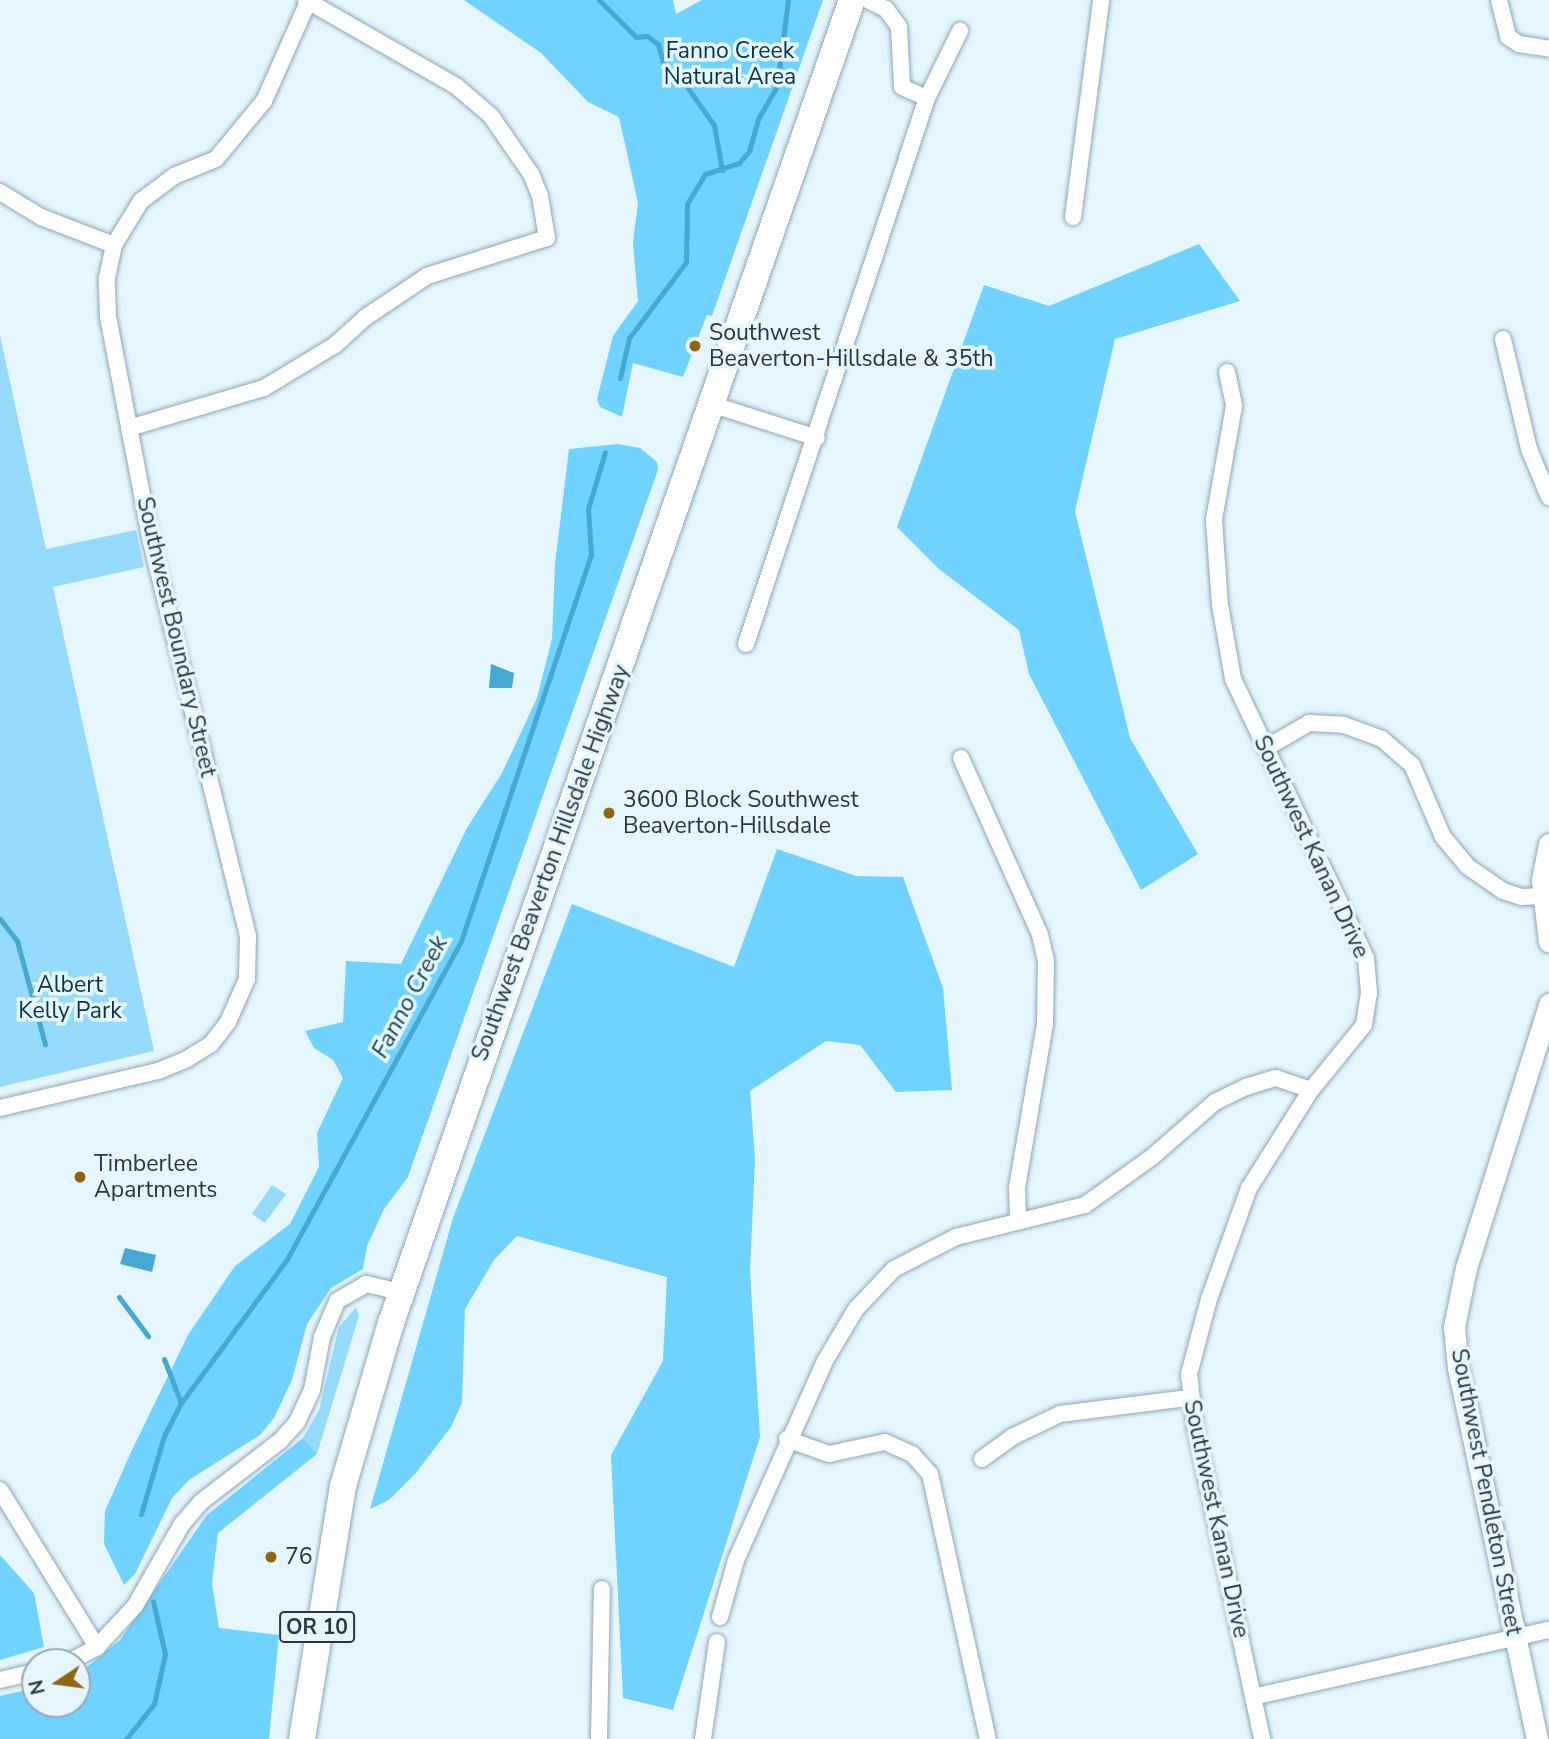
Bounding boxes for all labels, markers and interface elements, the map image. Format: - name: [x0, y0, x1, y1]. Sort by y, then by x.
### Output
- park label: Fanno Creek Natural Area: [664, 37, 796, 91]
- place label: Southwest Beaverton-Hillsdale & 35th: [709, 319, 994, 373]
- marker: Southwest Beaverton-Hillsdale & 35th: [687, 338, 703, 354]
- street label: Southwest Boundary Street: [130, 494, 222, 780]
- street label: Southwest Beaverton Hillsdale Highway: [466, 661, 636, 1065]
- street label: Southwest Kanan Drive: [1247, 731, 1375, 963]
- place label: 3600 Block Southwest Beaverton-Hillsdale: [623, 786, 858, 840]
- marker: 3600 Block Southwest Beaverton-Hillsdale: [601, 805, 617, 821]
- water label: Fanno Creek: [366, 931, 454, 1063]
- park label: Albert Kelly Park: [18, 971, 122, 1025]
- place label: Timberlee Apartments: [94, 1150, 217, 1204]
- marker: Timberlee Apartments: [72, 1169, 88, 1185]
- street label: Southwest Pendleton Street: [1445, 1346, 1527, 1638]
- street label: Southwest Kanan Drive: [1177, 1398, 1255, 1640]
- place label: 76: [285, 1543, 313, 1571]
- marker: 76: [263, 1549, 279, 1565]
- road number: OR 10: [278, 1610, 356, 1644]
- north arrow: [21, 1648, 91, 1718]
- text: N: [23, 1677, 52, 1697]

